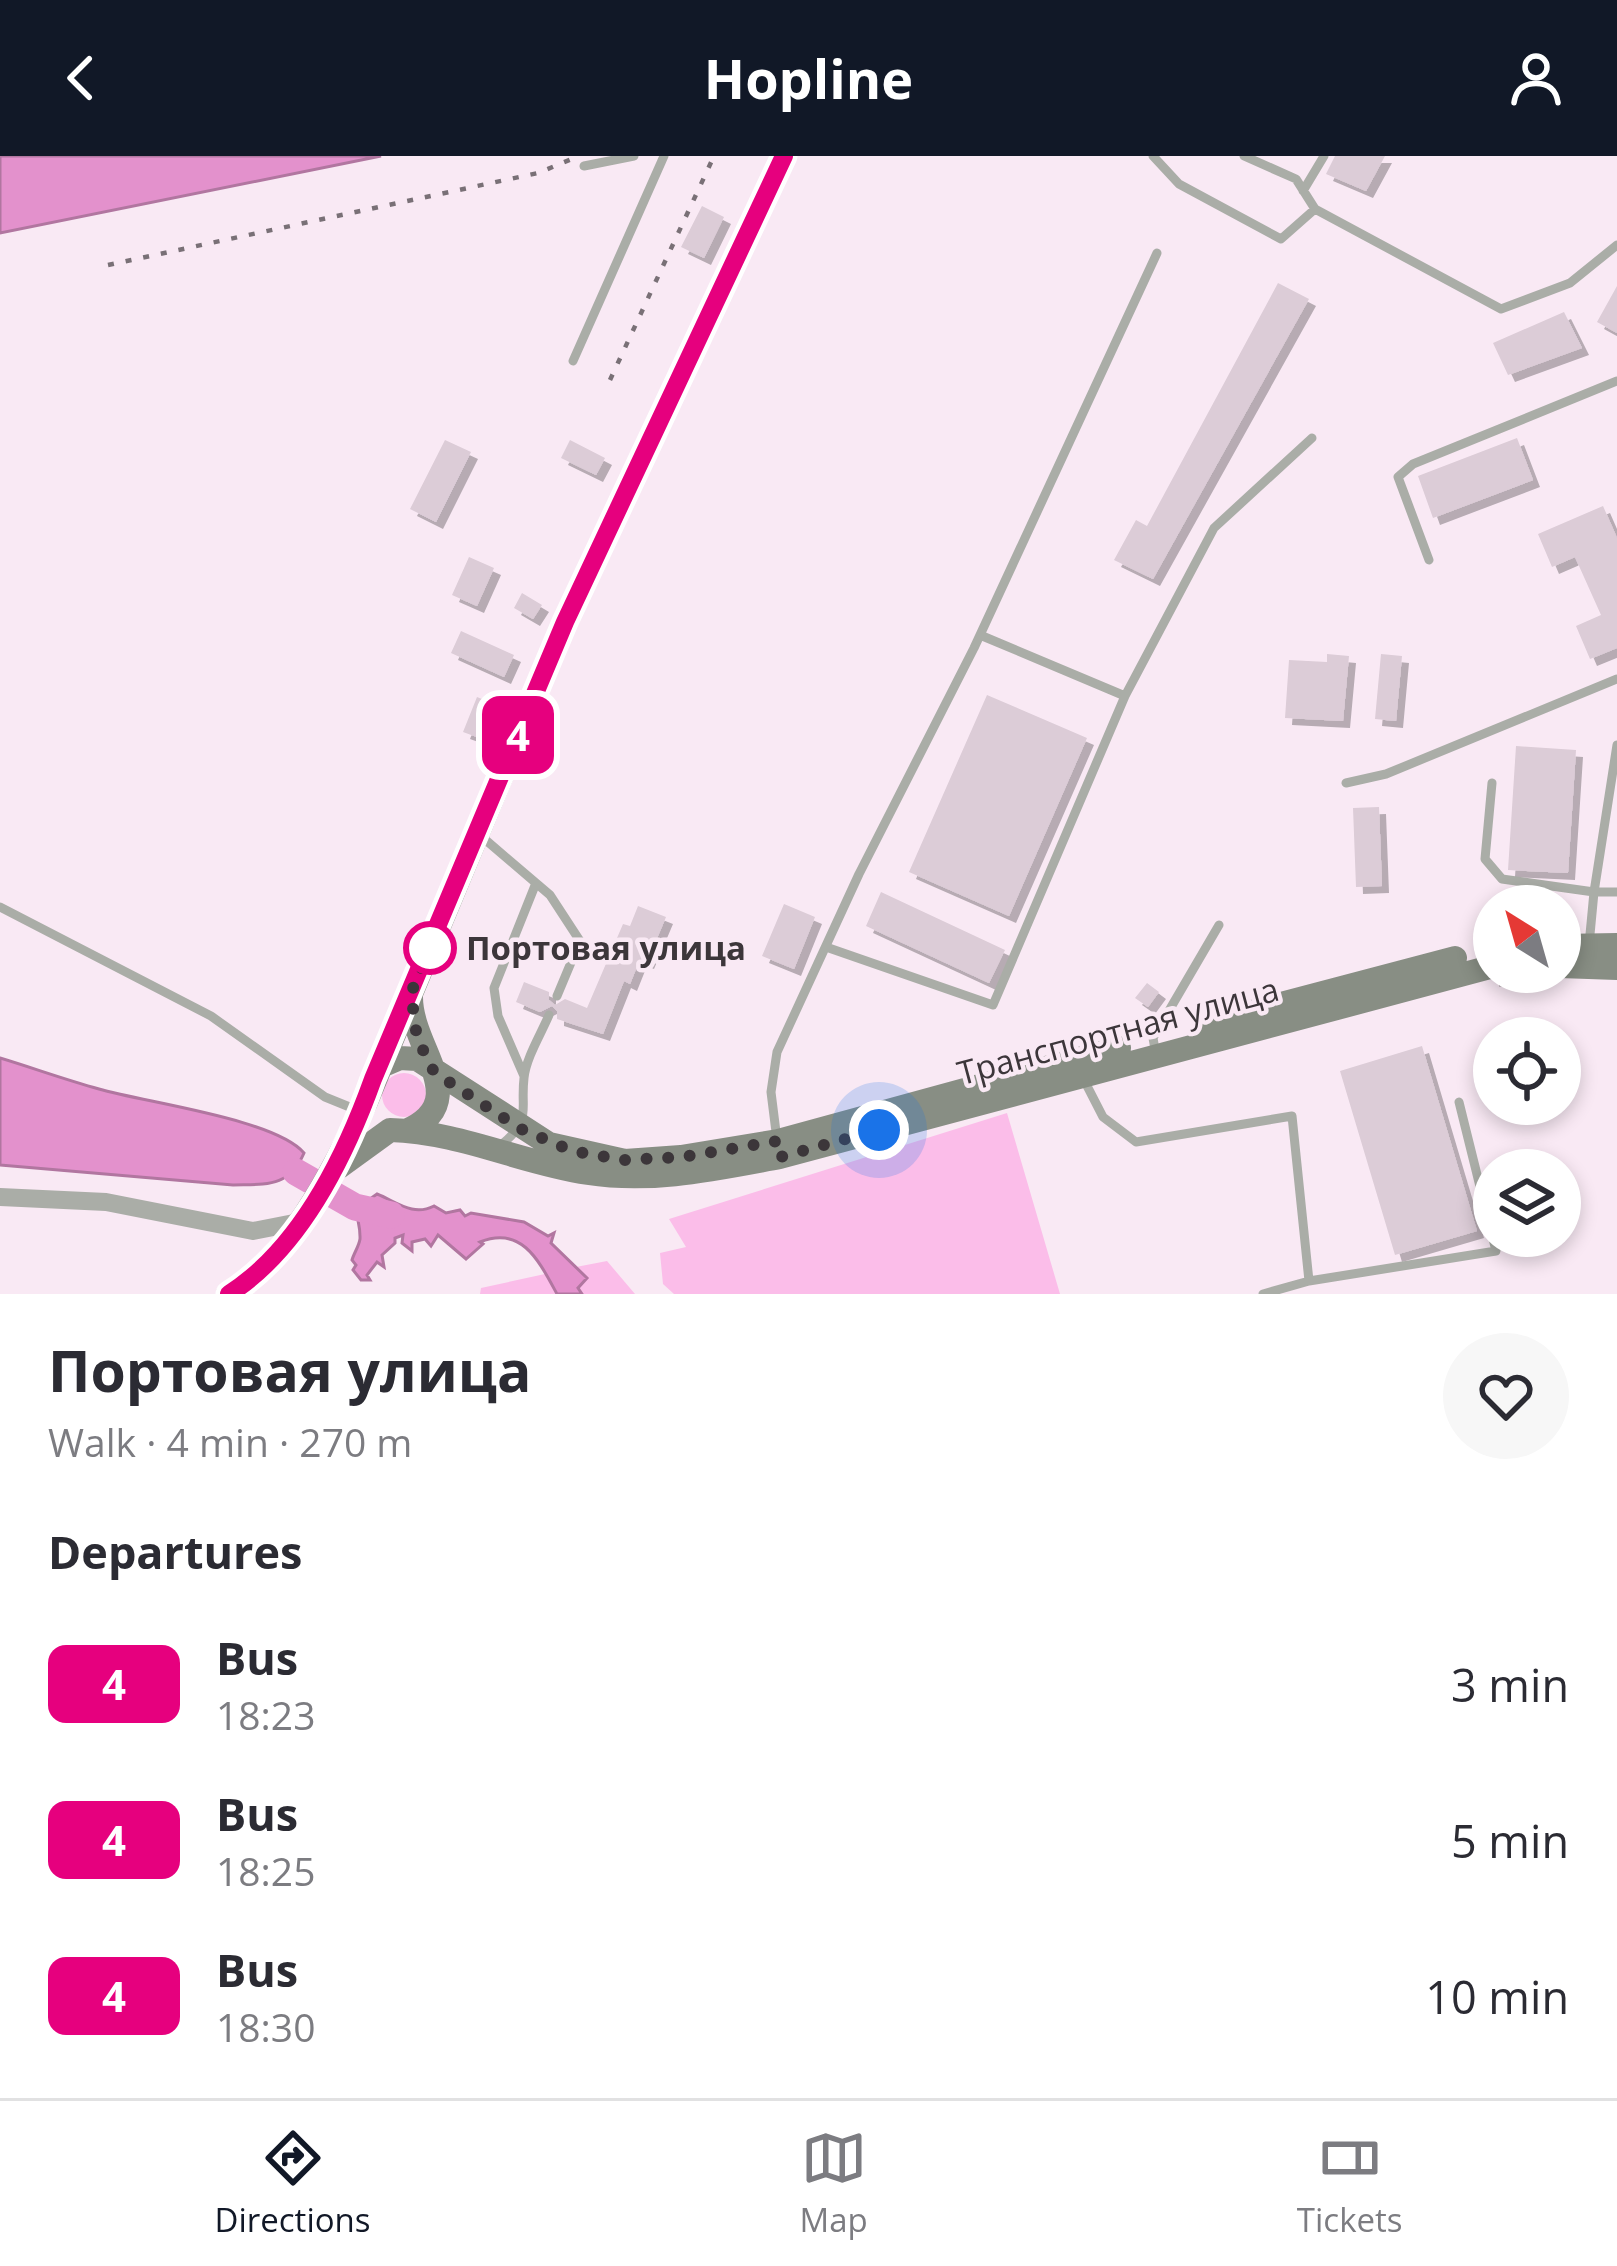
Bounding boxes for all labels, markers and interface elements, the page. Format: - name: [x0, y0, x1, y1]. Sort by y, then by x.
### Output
- text: Hopline: [704, 41, 913, 115]
- icon: back: [48, 45, 114, 111]
- icon: person: [1503, 45, 1569, 111]
- line badge: 4: [479, 696, 557, 774]
- text: 4: [506, 706, 530, 763]
- north arrow: [1473, 885, 1581, 993]
- map controls: [1473, 885, 1581, 1257]
- marker: Портовая улица: [405, 923, 455, 973]
- place label: Портовая улица: [466, 925, 746, 970]
- street label: Транспортная улица: [952, 966, 1284, 1095]
- button: locate: [1473, 1017, 1581, 1125]
- your location: [849, 1100, 909, 1160]
- button: layers: [1473, 1149, 1581, 1257]
- text: Портовая улица: [48, 1331, 531, 1409]
- button: heart: [1443, 1333, 1569, 1459]
- text: Walk · 4 min · 270 m: [48, 1415, 412, 1468]
- text: Departures: [48, 1521, 303, 1582]
- text: Bus: [216, 1627, 298, 1688]
- text: 3 min: [1451, 1654, 1569, 1715]
- text: 4: [102, 1655, 126, 1712]
- text: 18:23: [216, 1688, 315, 1741]
- text: Bus: [216, 1783, 298, 1844]
- text: 5 min: [1451, 1810, 1569, 1871]
- text: 4: [102, 1811, 126, 1868]
- text: 18:25: [216, 1844, 315, 1897]
- text: Bus: [216, 1939, 298, 2000]
- text: 10 min: [1425, 1966, 1569, 2027]
- text: 4: [102, 1967, 126, 2024]
- text: 18:30: [216, 2000, 315, 2053]
- tab: Directions: [215, 2125, 371, 2242]
- tab: Map: [800, 2125, 868, 2242]
- tab: Tickets: [1297, 2125, 1402, 2242]

